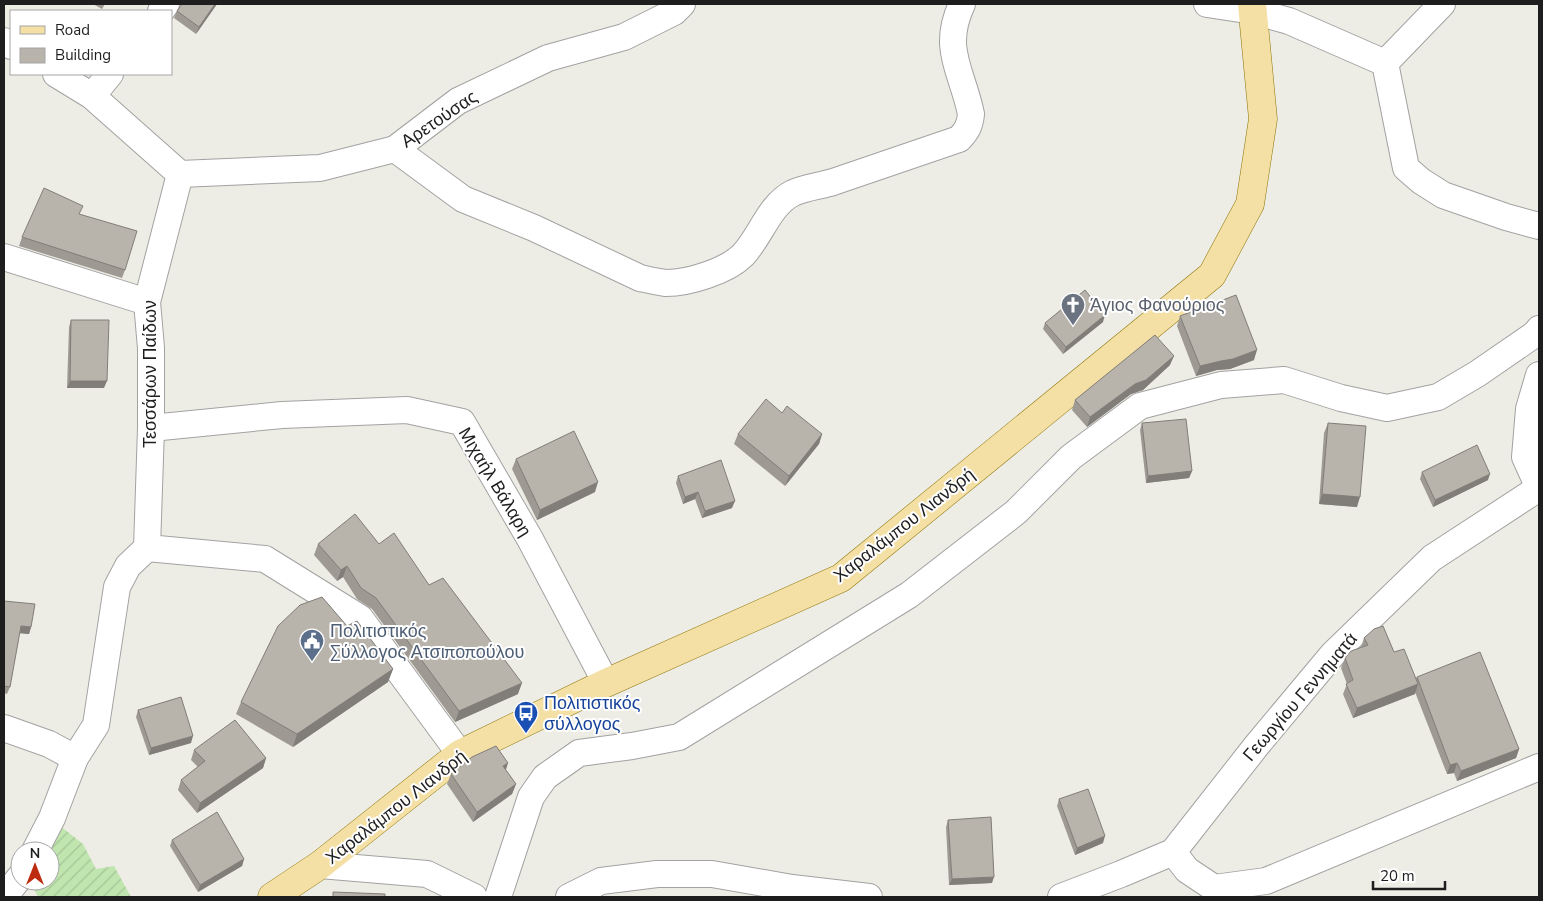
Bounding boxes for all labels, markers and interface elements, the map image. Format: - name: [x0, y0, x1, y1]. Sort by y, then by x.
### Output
- legend: [10, 10, 172, 75]
- text: Road: [55, 20, 90, 40]
- text: Building: [55, 45, 111, 65]
- street label: Αρετούσας: [396, 84, 482, 153]
- church icon: Άγιος Φανούριος: [1060, 292, 1086, 326]
- place label: Άγιος Φανούριος: [1090, 293, 1225, 317]
- street label: Τεσσάρων Παίδων: [138, 300, 162, 448]
- street label: Μιχαήλ Βάλαρη: [453, 423, 537, 541]
- street label: Χαραλάμπου Λιανδρή: [828, 462, 980, 588]
- place label: Πολιτιστικός Σύλλογος Ατσιποπούλου: [330, 619, 524, 664]
- street label: Γεωργίου Γεννηματά: [1237, 627, 1363, 767]
- public building icon: Πολιτιστικός Σύλλογος Ατσιποπούλου: [299, 628, 325, 662]
- place label: Πολιτιστικός σύλλογος: [544, 691, 641, 736]
- bus stop icon: Πολιτιστικός σύλλογος: [513, 700, 539, 734]
- street label: Χαραλάμπου Λιανδρή: [320, 744, 472, 870]
- north arrow: [10, 841, 60, 891]
- text: N: [30, 844, 40, 863]
- scale bar: [1373, 858, 1446, 890]
- text: 20 m: [1380, 866, 1415, 886]

